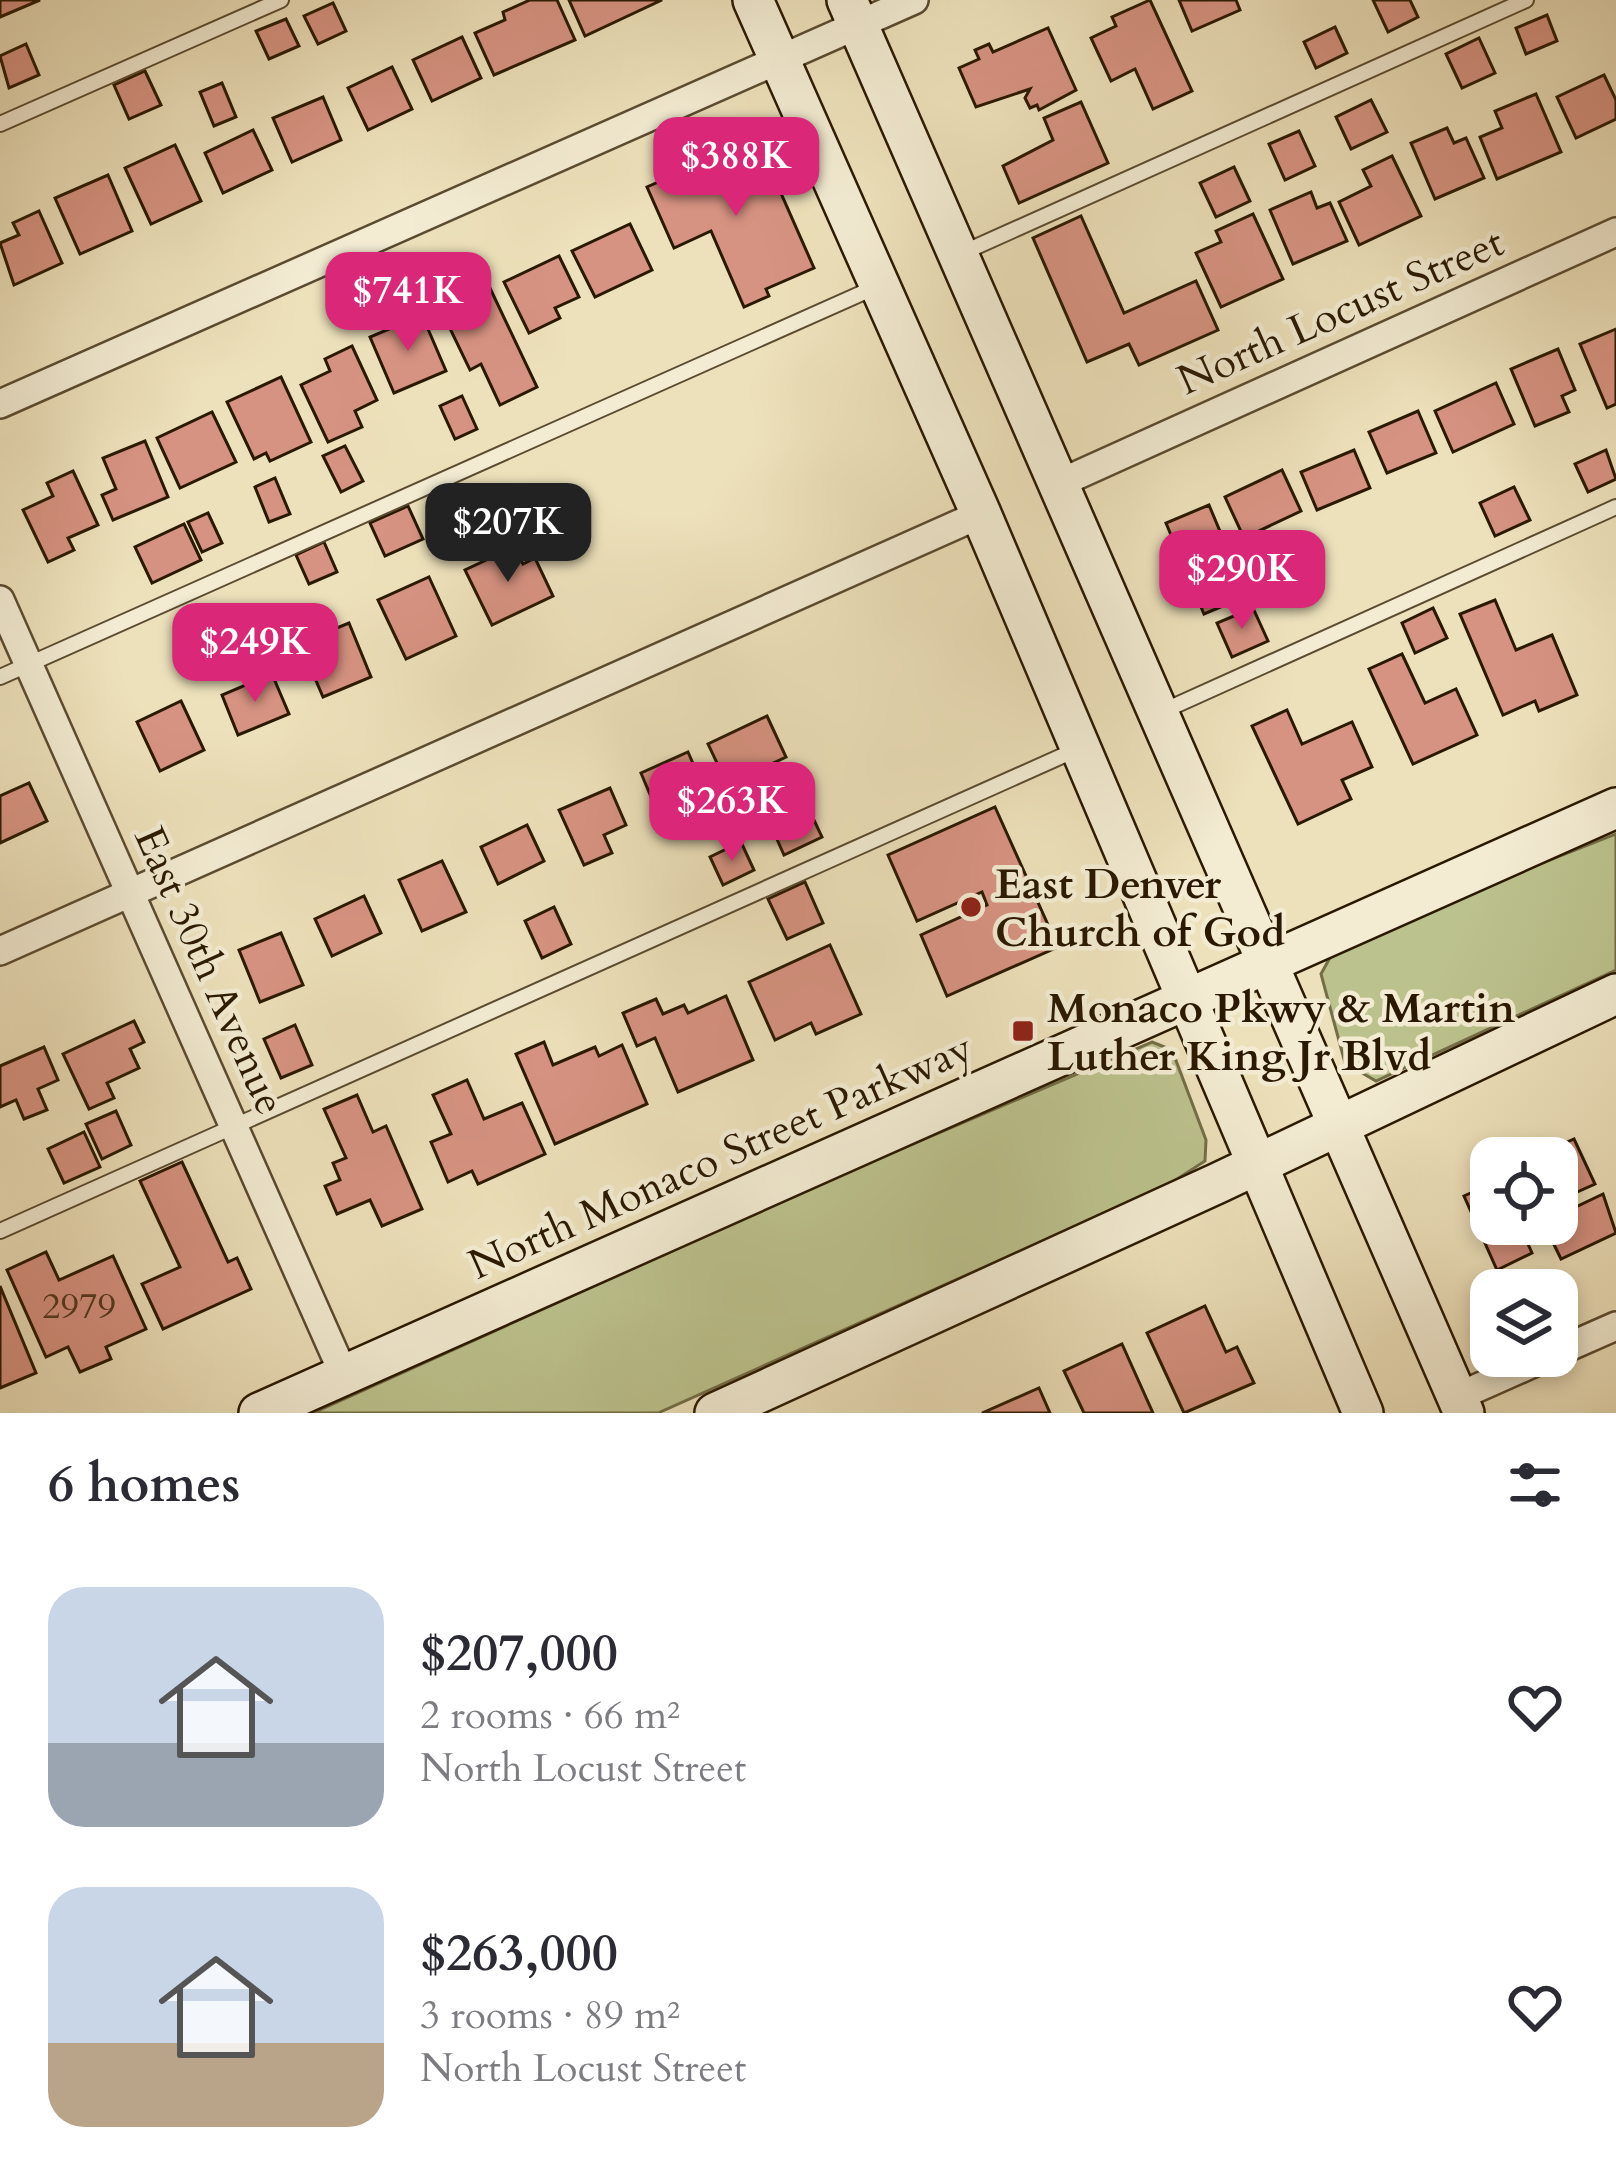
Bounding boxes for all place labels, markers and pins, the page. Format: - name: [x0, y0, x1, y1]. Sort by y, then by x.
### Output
- pin: $388K: [652, 117, 820, 219]
- pin: $741K: [324, 252, 492, 354]
- pin: $207K: [424, 483, 592, 585]
- pin: $290K: [1158, 530, 1326, 632]
- pin: $249K: [171, 603, 339, 705]
- pin: $263K: [648, 762, 816, 864]
- place label: East Denver Church of God: [995, 856, 1285, 961]
- marker: East Denver Church of God: [958, 894, 984, 920]
- place label: Monaco Pkwy & Martin Luther King Jr Blvd: [1047, 980, 1515, 1085]
- marker: Monaco Pkwy & Martin Luther King Jr Blvd: [1010, 1018, 1036, 1044]

